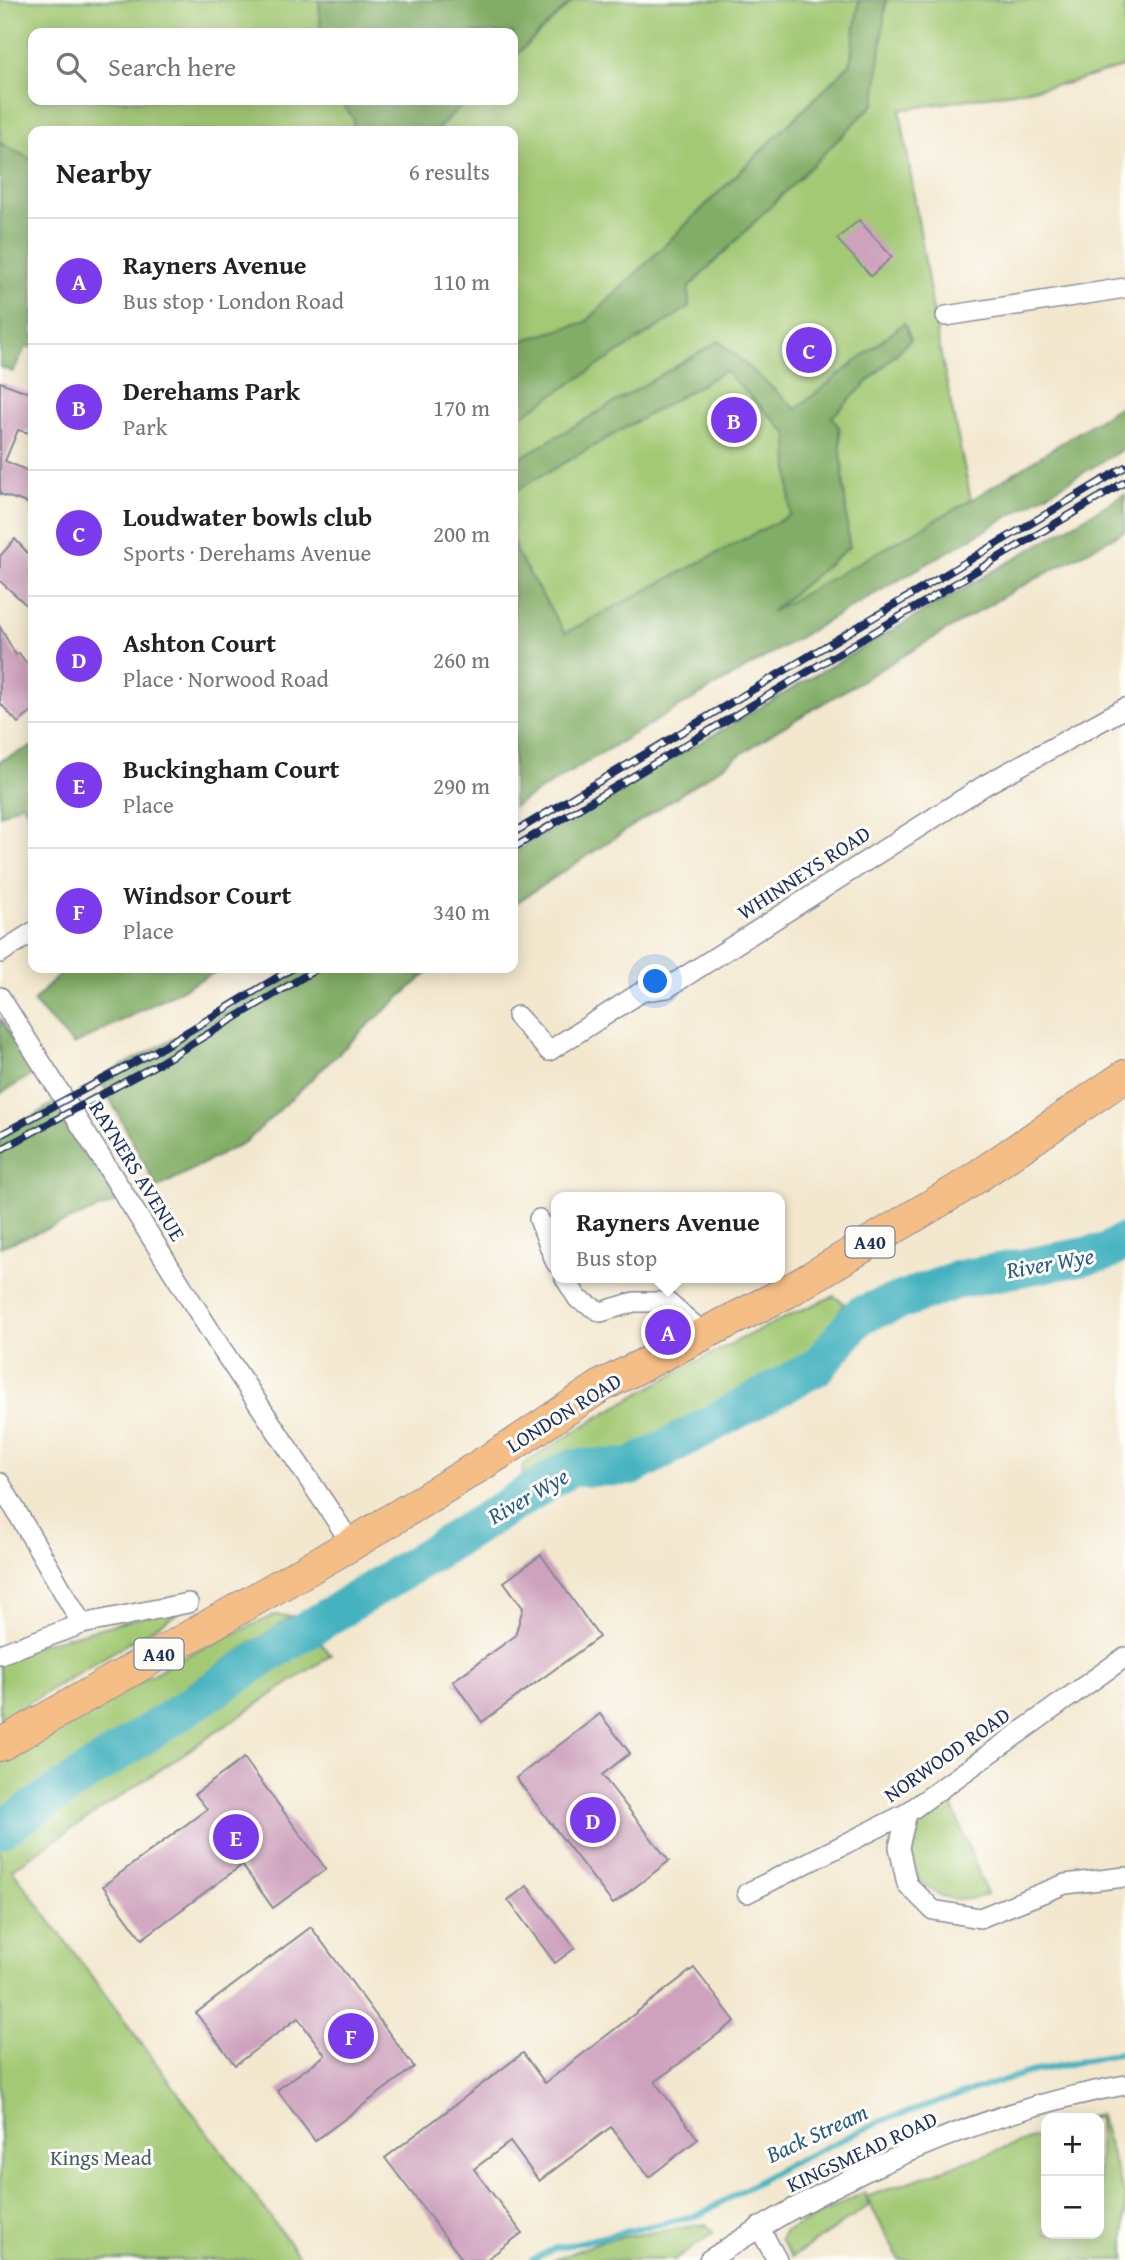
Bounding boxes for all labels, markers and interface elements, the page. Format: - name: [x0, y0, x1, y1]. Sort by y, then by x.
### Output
- search box: [28, 28, 518, 105]
- text: Search here: [108, 47, 236, 86]
- icon: search: [52, 48, 90, 86]
- text: Nearby: [56, 150, 152, 194]
- text: 6 results: [409, 155, 490, 188]
- text: Rayners Avenue: [123, 245, 307, 284]
- text: A: [72, 265, 86, 298]
- text: 110 m: [433, 265, 490, 298]
- text: Bus stop · London Road: [123, 284, 344, 317]
- pin: C: [786, 324, 832, 376]
- text: Derehams Park: [123, 371, 300, 410]
- text: B: [72, 391, 86, 424]
- text: 170 m: [433, 391, 490, 424]
- pin: B: [711, 394, 757, 446]
- text: Park: [123, 410, 167, 443]
- text: Loudwater bowls club: [123, 497, 372, 536]
- text: C: [72, 517, 86, 550]
- text: 200 m: [433, 517, 490, 550]
- text: Sports · Derehams Avenue: [123, 536, 371, 569]
- text: Ashton Court: [123, 623, 276, 662]
- text: D: [72, 643, 86, 676]
- text: 260 m: [433, 643, 490, 676]
- text: Place · Norwood Road: [123, 662, 329, 695]
- text: Buckingham Court: [123, 749, 339, 788]
- text: E: [73, 769, 85, 802]
- text: 290 m: [433, 769, 490, 802]
- text: Place: [123, 788, 174, 821]
- street label: WHINNEYS ROAD: [731, 818, 876, 927]
- text: Windsor Court: [123, 875, 291, 914]
- text: F: [73, 895, 85, 928]
- text: 340 m: [433, 895, 490, 928]
- text: Place: [123, 914, 174, 947]
- your location: [638, 964, 672, 998]
- street label: RAYNERS AVENUE: [82, 1094, 193, 1247]
- popup: [551, 1192, 785, 1283]
- text: Rayners Avenue: [576, 1202, 760, 1241]
- road number: A40: [846, 1226, 894, 1258]
- water label: River Wye: [1003, 1239, 1096, 1287]
- text: Bus stop: [576, 1241, 657, 1274]
- pin: A: [645, 1306, 691, 1358]
- street label: LONDON ROAD: [500, 1365, 627, 1460]
- water label: River Wye: [480, 1459, 574, 1532]
- road number: A40: [134, 1638, 184, 1670]
- street label: NORWOOD ROAD: [877, 1699, 1016, 1810]
- pin: D: [570, 1794, 616, 1846]
- pin: E: [213, 1811, 259, 1863]
- pin: F: [328, 2010, 374, 2062]
- water label: Back Stream: [760, 2095, 873, 2171]
- street label: KINGSMEAD ROAD: [781, 2103, 942, 2200]
- map controls: [1041, 2113, 1104, 2239]
- button: +: [1041, 2113, 1104, 2176]
- park label: Kings Mead: [50, 2142, 153, 2173]
- button: −: [1041, 2176, 1104, 2239]

